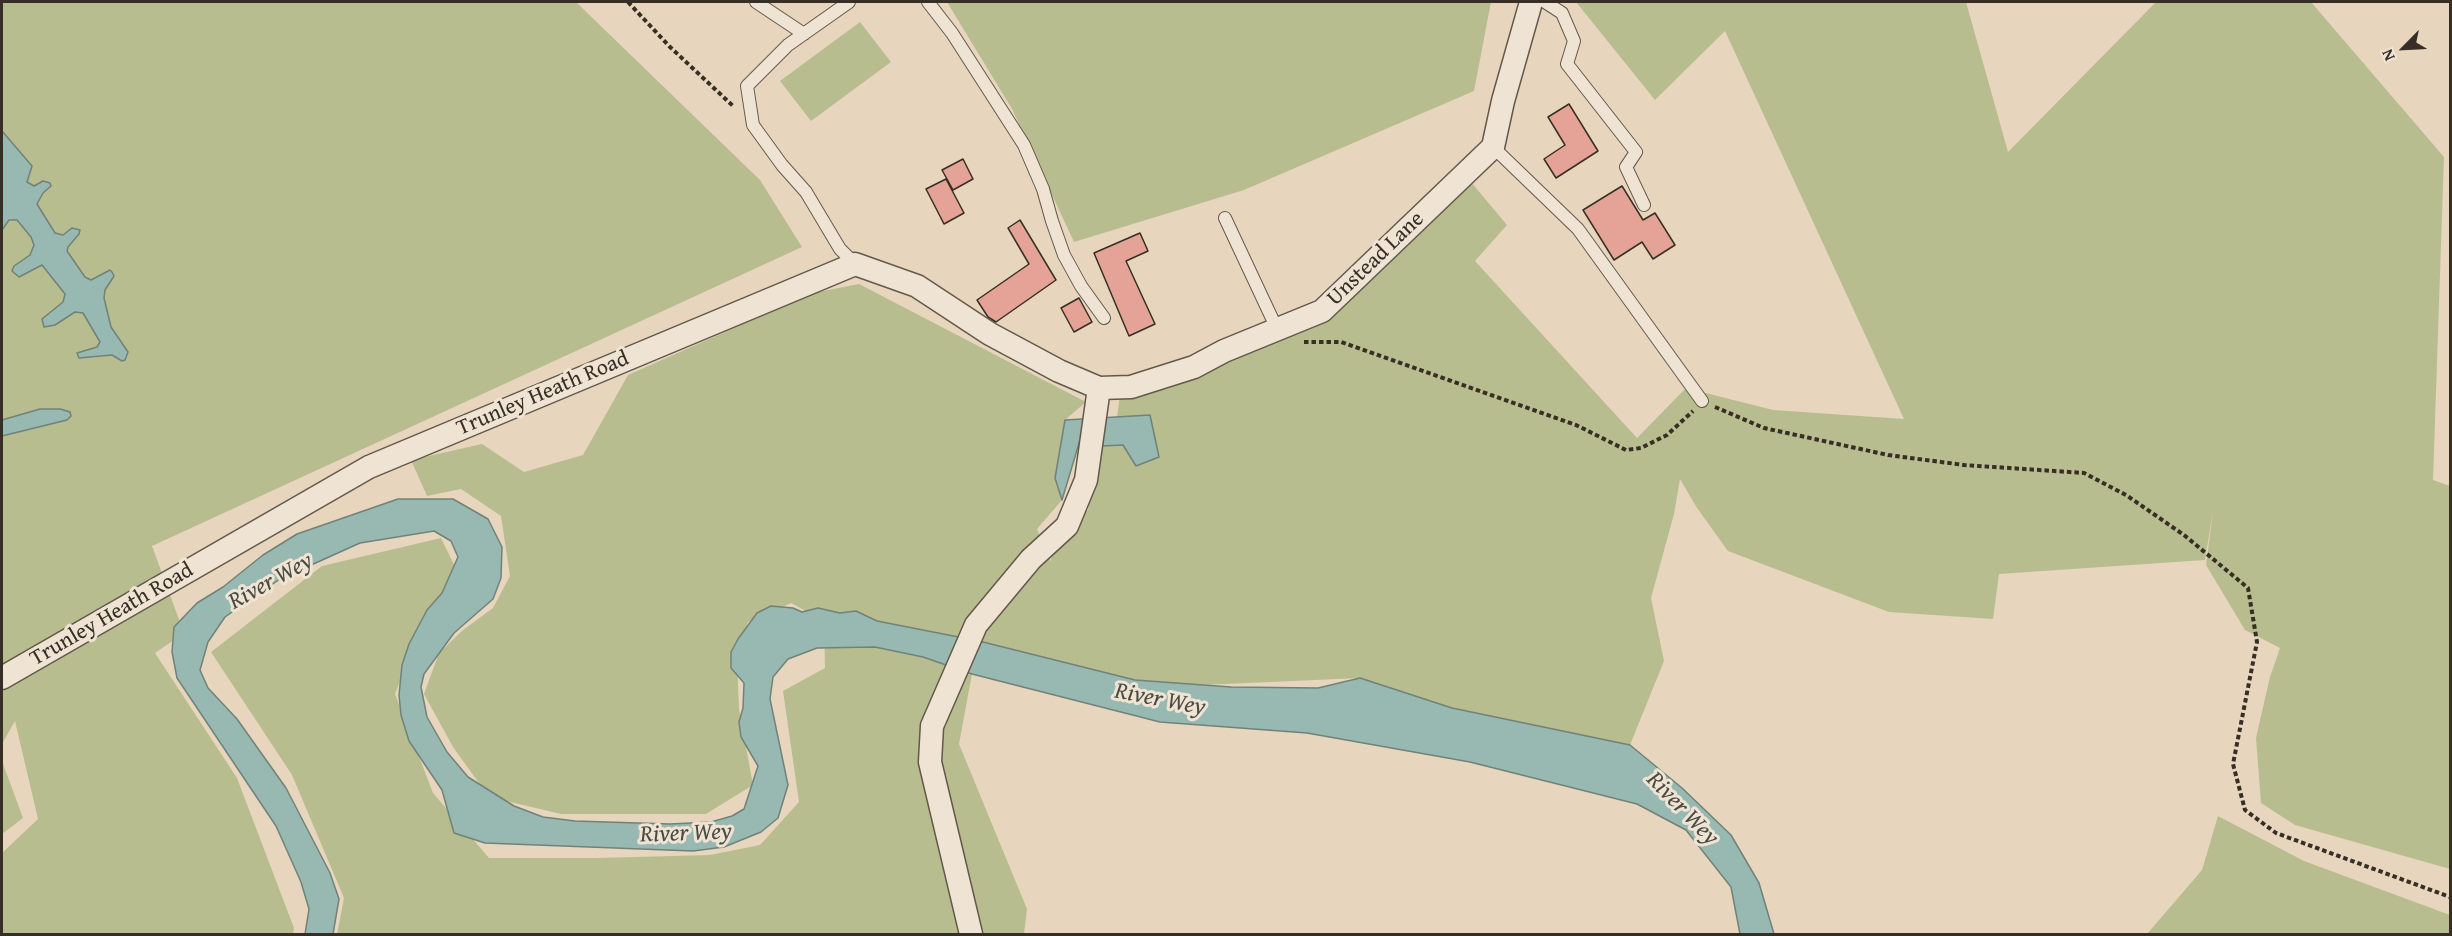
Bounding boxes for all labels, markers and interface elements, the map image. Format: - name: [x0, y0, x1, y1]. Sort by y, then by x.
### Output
- north arrow: [2374, 18, 2434, 78]
- text: N: [2374, 46, 2401, 65]
- street label: Unstead Lane: [1322, 206, 1430, 312]
- street label: Trunley Heath Road: [453, 346, 633, 442]
- water label: River Wey: [224, 547, 318, 617]
- street label: Trunley Heath Road: [26, 558, 198, 672]
- water label: River Wey: [1112, 677, 1208, 723]
- water label: River Wey: [1640, 766, 1724, 852]
- water label: River Wey: [640, 818, 732, 850]

